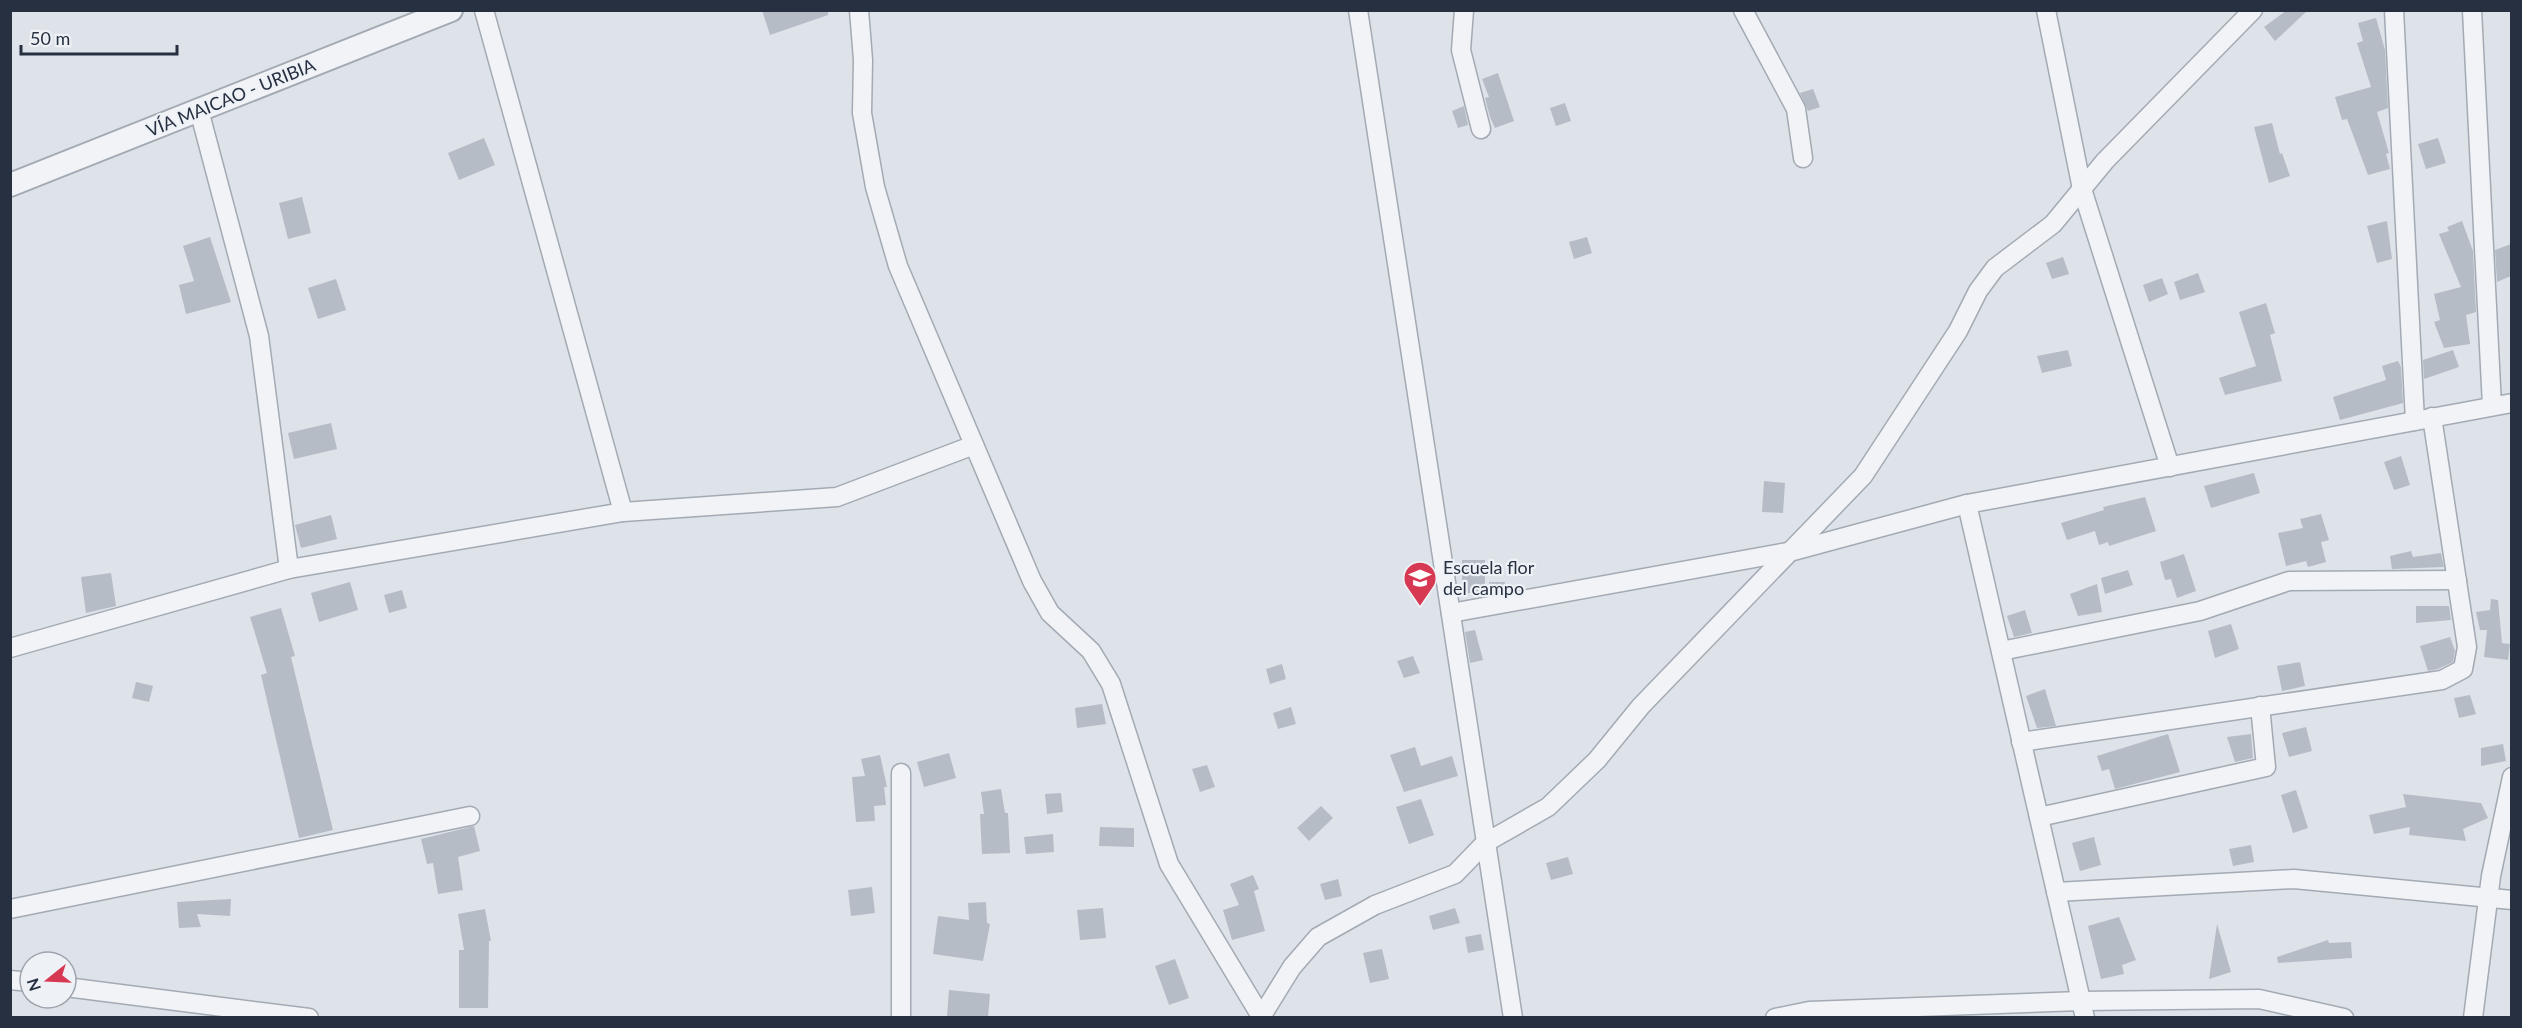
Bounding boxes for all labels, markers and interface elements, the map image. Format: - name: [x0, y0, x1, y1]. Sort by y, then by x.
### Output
- scale bar: [21, 18, 177, 56]
- text: 50 m: [30, 27, 70, 49]
- street label: VÍA MAICAO - URIBIA: [143, 53, 319, 141]
- place label: Escuela flor del campo: [1443, 556, 1535, 599]
- school or university icon: Escuela flor del campo: [1402, 560, 1438, 607]
- north arrow: [18, 950, 78, 1010]
- text: N: [22, 976, 44, 994]

